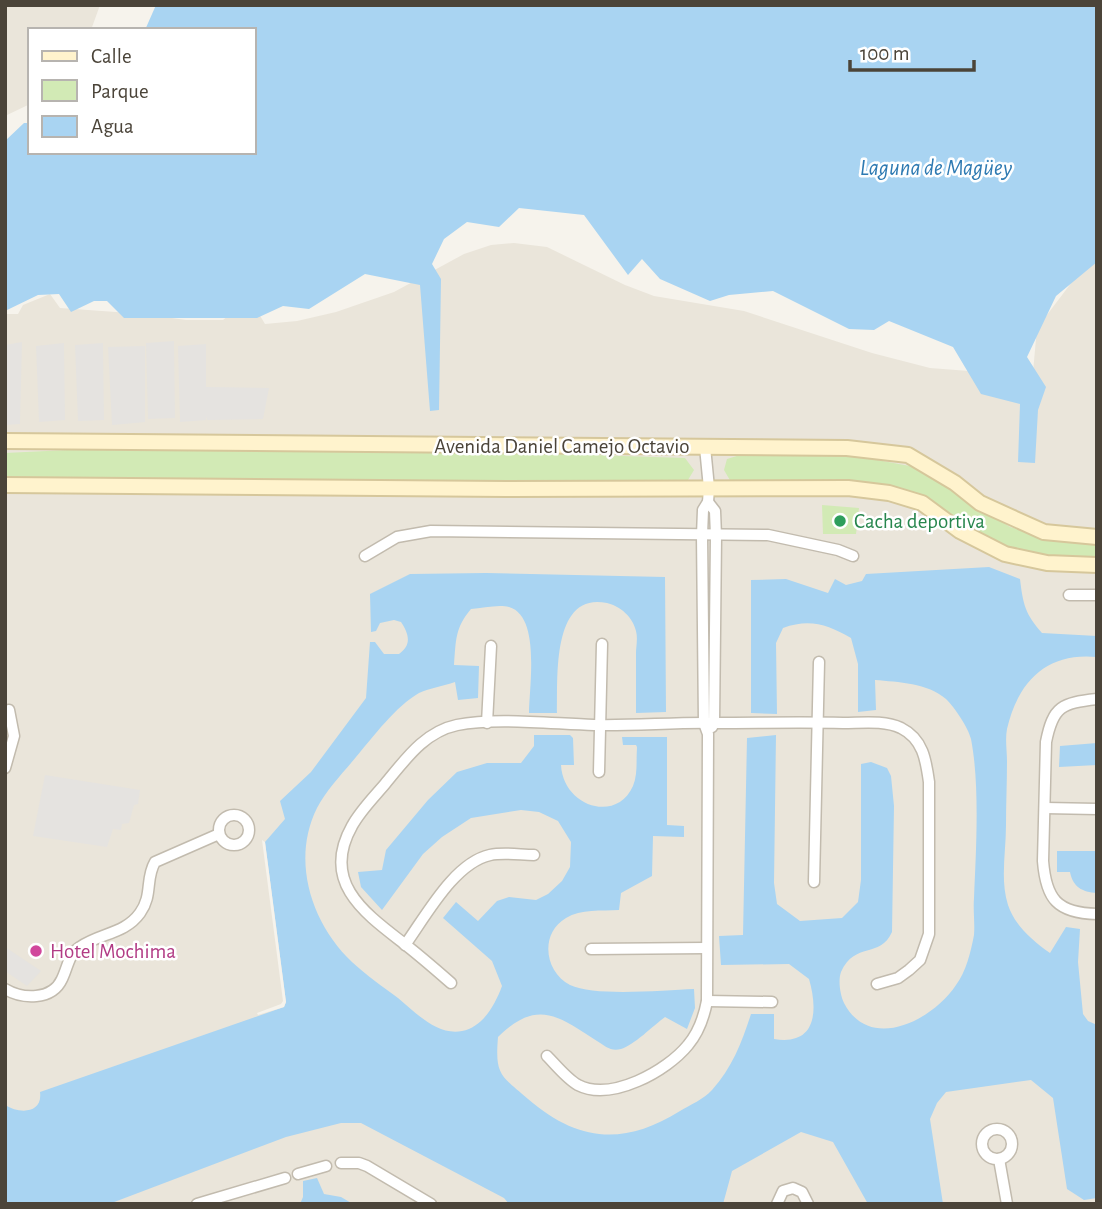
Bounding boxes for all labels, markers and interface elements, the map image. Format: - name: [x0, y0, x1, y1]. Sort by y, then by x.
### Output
- legend: [28, 28, 256, 154]
- scale bar: [850, 28, 974, 72]
- text: 100 m: [860, 43, 910, 64]
- text: Calle: [91, 46, 132, 67]
- text: Parque: [91, 81, 149, 102]
- text: Agua: [91, 116, 134, 137]
- water label: Laguna de Magüey: [860, 157, 1013, 180]
- street label: Avenida Daniel Camejo Octavio: [434, 436, 690, 457]
- place label: Cacha deportiva: [854, 511, 985, 532]
- marker: Cacha deportiva: [832, 513, 848, 529]
- place label: Hotel Mochima: [50, 941, 176, 962]
- marker: Hotel Mochima: [28, 943, 44, 959]

